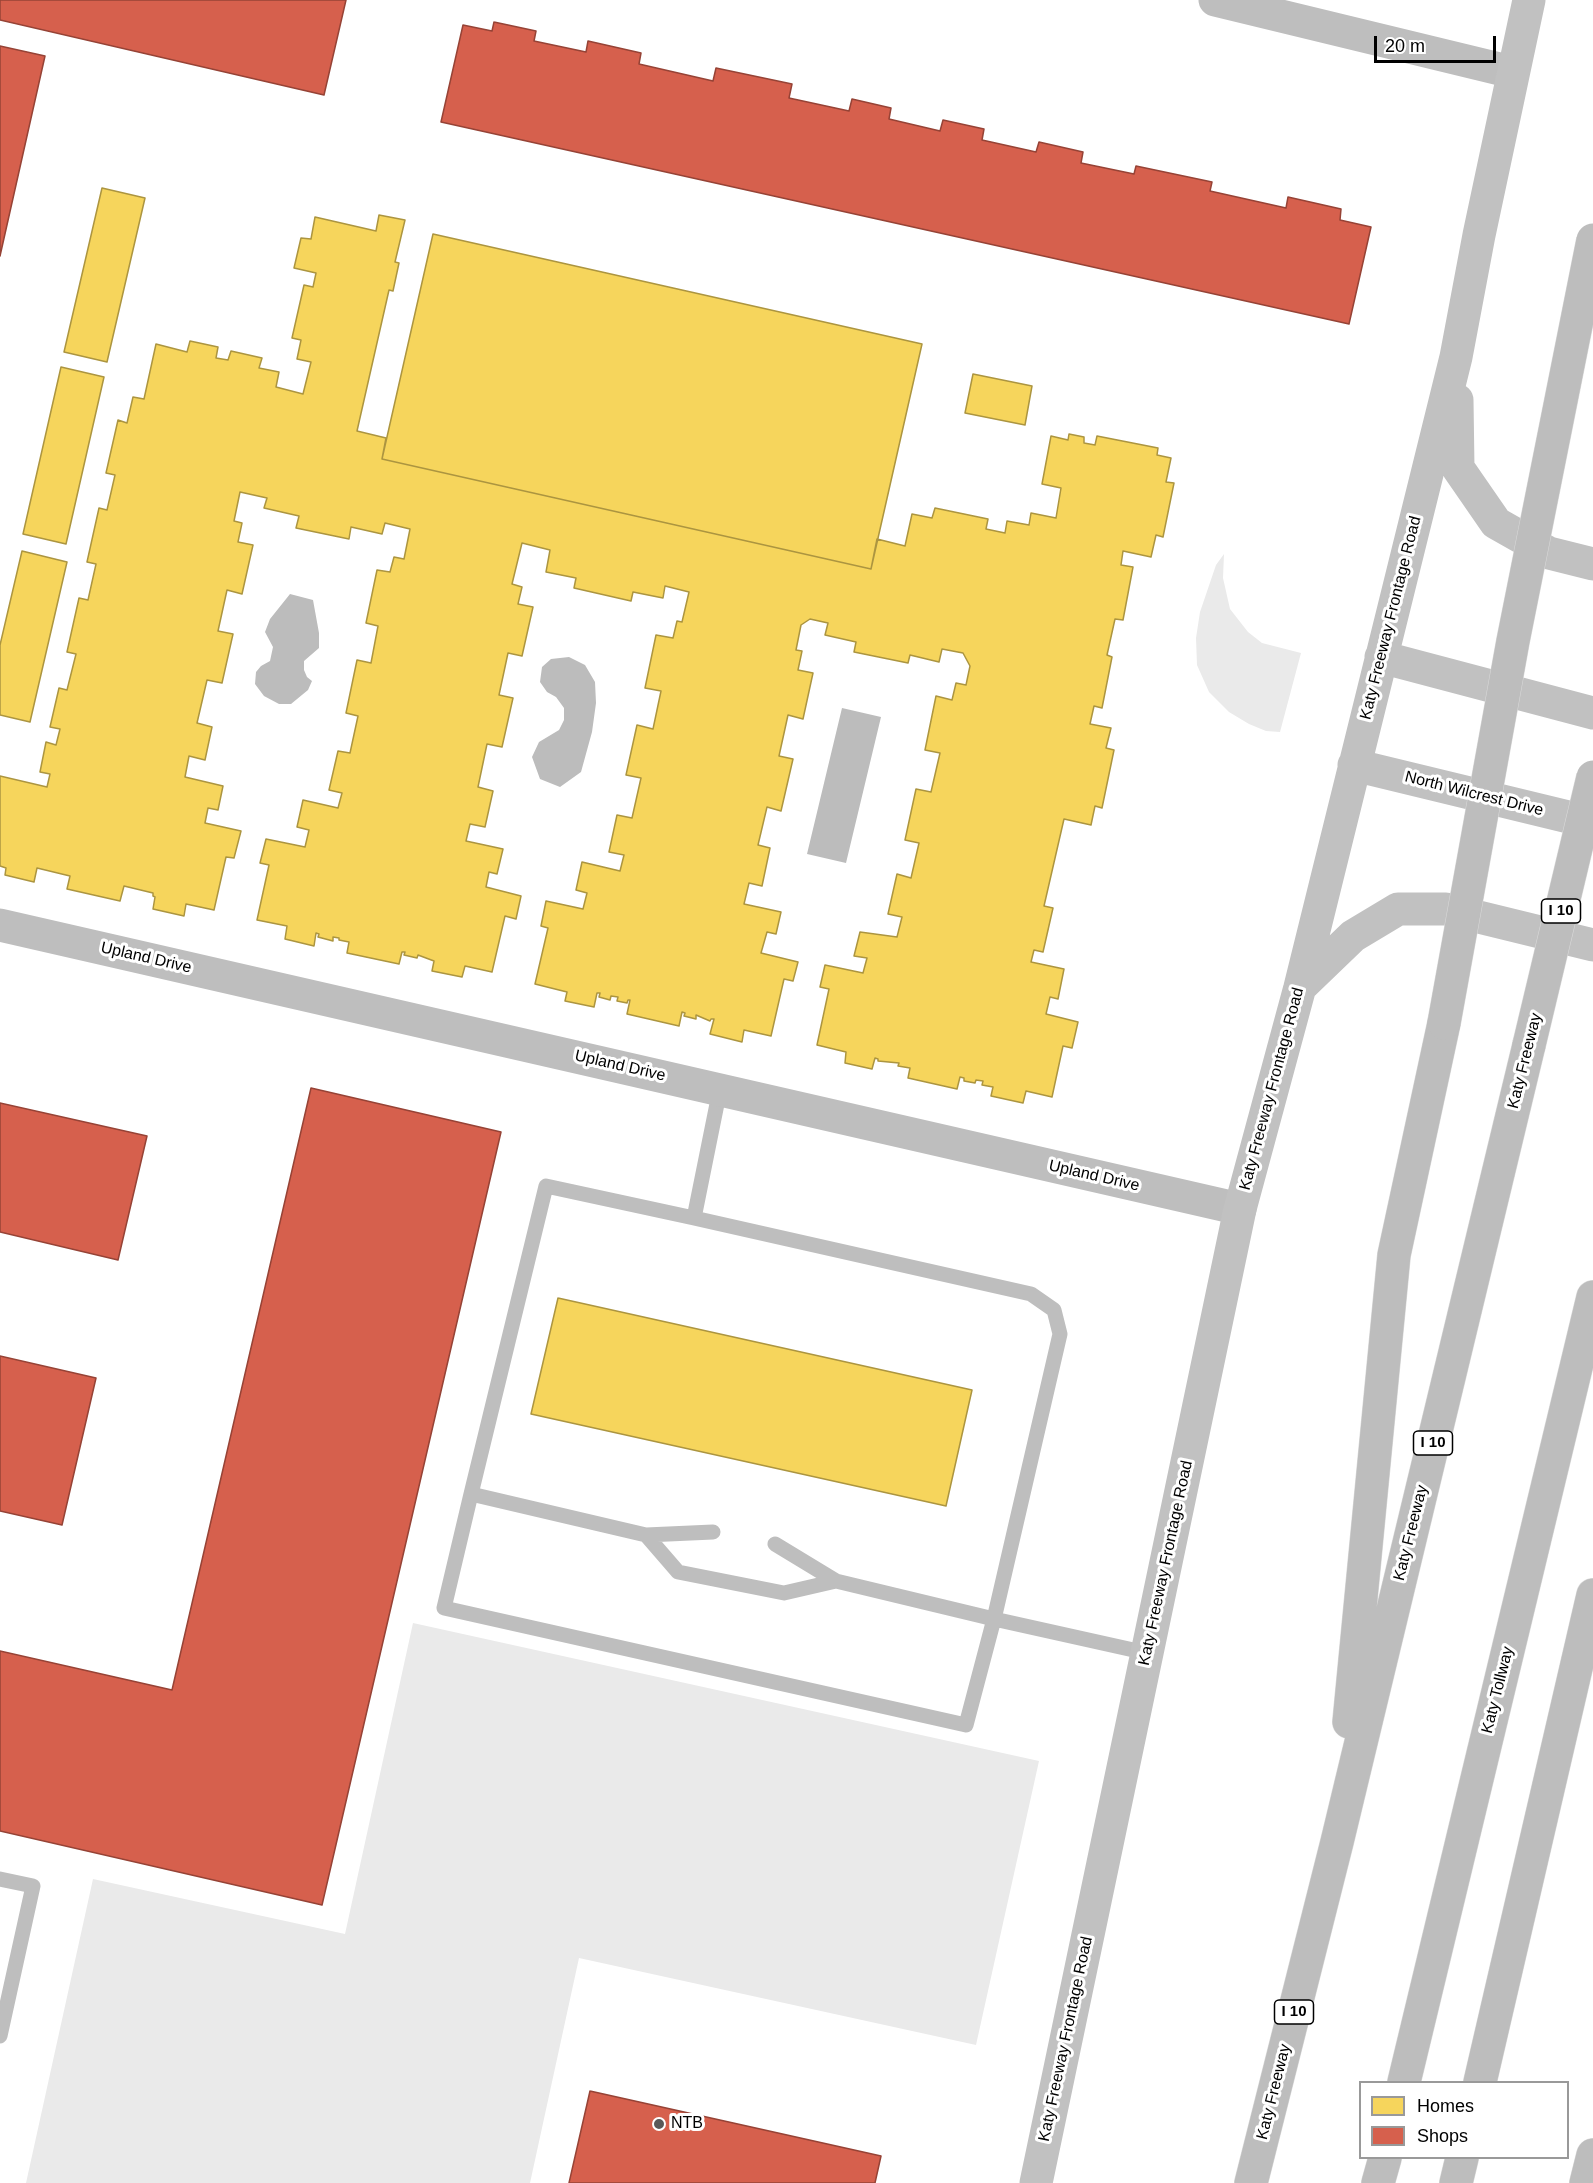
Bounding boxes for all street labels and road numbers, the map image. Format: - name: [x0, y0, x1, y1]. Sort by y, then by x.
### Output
- street label: Katy Freeway Frontage Road: [1356, 514, 1426, 722]
- street label: North Wilcrest Drive: [1403, 767, 1545, 821]
- road number: I 10: [1542, 899, 1580, 923]
- street label: Upland Drive: [99, 938, 193, 978]
- street label: Katy Freeway Frontage Road: [1236, 986, 1308, 1192]
- street label: Katy Freeway: [1504, 1011, 1546, 1111]
- street label: Upland Drive: [573, 1046, 667, 1086]
- street label: Upland Drive: [1047, 1156, 1141, 1196]
- road number: I 10: [1414, 1431, 1452, 1455]
- street label: Katy Freeway Frontage Road: [1135, 1459, 1197, 1667]
- street label: Katy Freeway: [1390, 1483, 1432, 1583]
- street label: Katy Tollway: [1478, 1645, 1518, 1735]
- street label: Katy Freeway Frontage Road: [1035, 1935, 1097, 2143]
- road number: I 10: [1274, 2000, 1314, 2024]
- street label: Katy Freeway: [1253, 2042, 1295, 2142]

